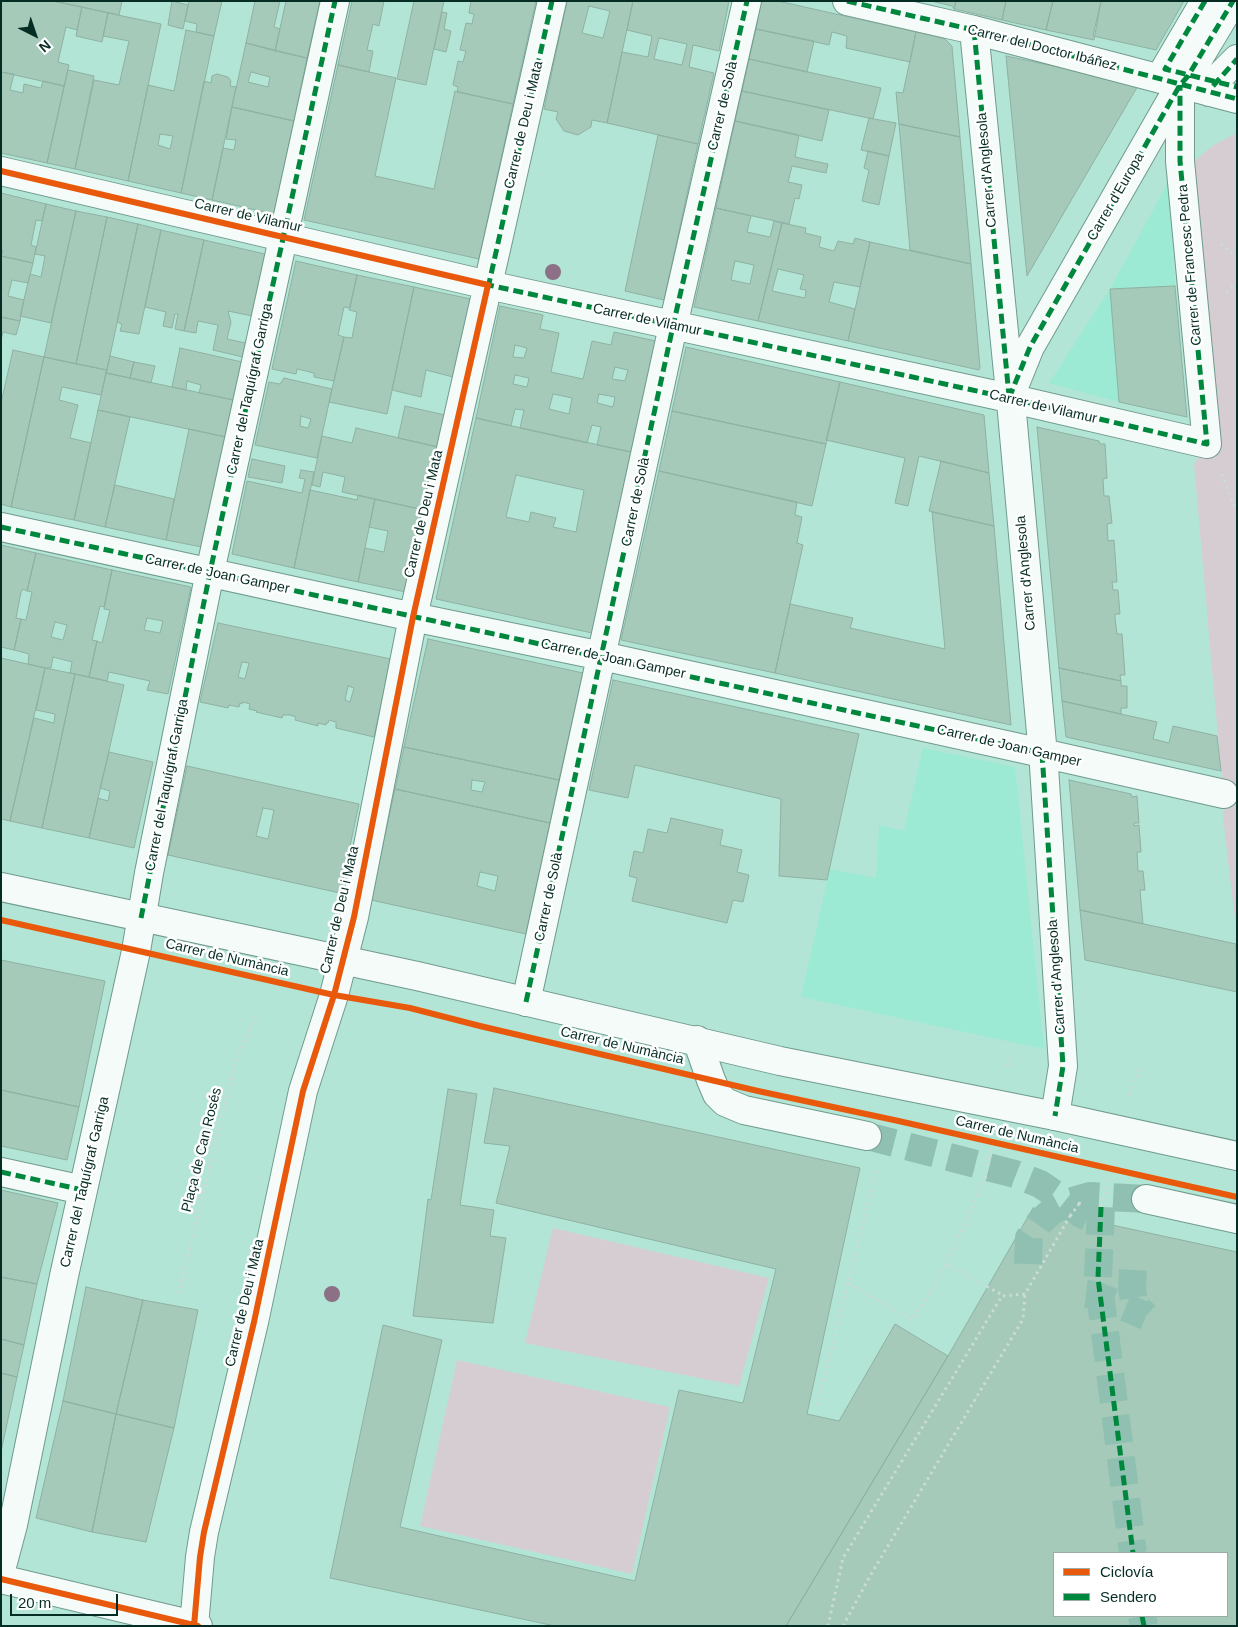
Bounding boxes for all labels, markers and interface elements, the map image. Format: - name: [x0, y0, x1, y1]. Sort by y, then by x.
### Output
- north arrow: [10, 10, 60, 60]
- street label: Carrer del Doctor Ibáñez: [966, 21, 1118, 75]
- text: N: [36, 37, 54, 56]
- street label: Carrer de Deu i Mata: [501, 59, 547, 191]
- street label: Carrer de Solà: [705, 60, 741, 152]
- street label: Carrer d'Anglesola: [974, 112, 1000, 228]
- street label: Carrer d'Europa: [1084, 150, 1148, 244]
- street label: Carrer de Francesc Pedra: [1175, 184, 1205, 346]
- street label: Carrer de Vilamur: [192, 195, 304, 237]
- street label: Carrer de Vilamur: [591, 300, 703, 340]
- street label: Carrer del Taquígraf Garriga: [224, 302, 276, 476]
- street label: Carrer de Vilamur: [987, 386, 1099, 428]
- street label: Carrer de Deu i Mata: [401, 448, 447, 580]
- street label: Carrer de Solà: [618, 456, 654, 548]
- street label: Carrer d'Anglesola: [1013, 515, 1039, 631]
- street label: Carrer de Joan Gamper: [143, 550, 291, 598]
- street label: Carrer de Joan Gamper: [539, 635, 687, 683]
- street label: Carrer del Taquígraf Garriga: [142, 697, 192, 873]
- street label: Carrer de Joan Gamper: [935, 721, 1083, 771]
- street label: Carrer de Deu i Mata: [317, 844, 363, 976]
- street label: Carrer de Solà: [531, 851, 567, 943]
- street label: Carrer d'Anglesola: [1045, 919, 1069, 1035]
- street label: Carrer de Numància: [164, 936, 290, 980]
- street label: Carrer de Numància: [559, 1024, 685, 1068]
- street label: Plaça de Can Rosés: [178, 1086, 226, 1214]
- street label: Carrer del Taquígraf Garriga: [57, 1095, 113, 1269]
- street label: Carrer de Numància: [954, 1113, 1080, 1157]
- street label: Carrer de Deu i Mata: [222, 1237, 268, 1369]
- legend: [1053, 1552, 1228, 1617]
- text: Ciclovía: [1100, 1563, 1153, 1580]
- scale bar: [12, 1584, 120, 1616]
- text: Sendero: [1100, 1588, 1157, 1605]
- text: 20 m: [18, 1594, 51, 1611]

